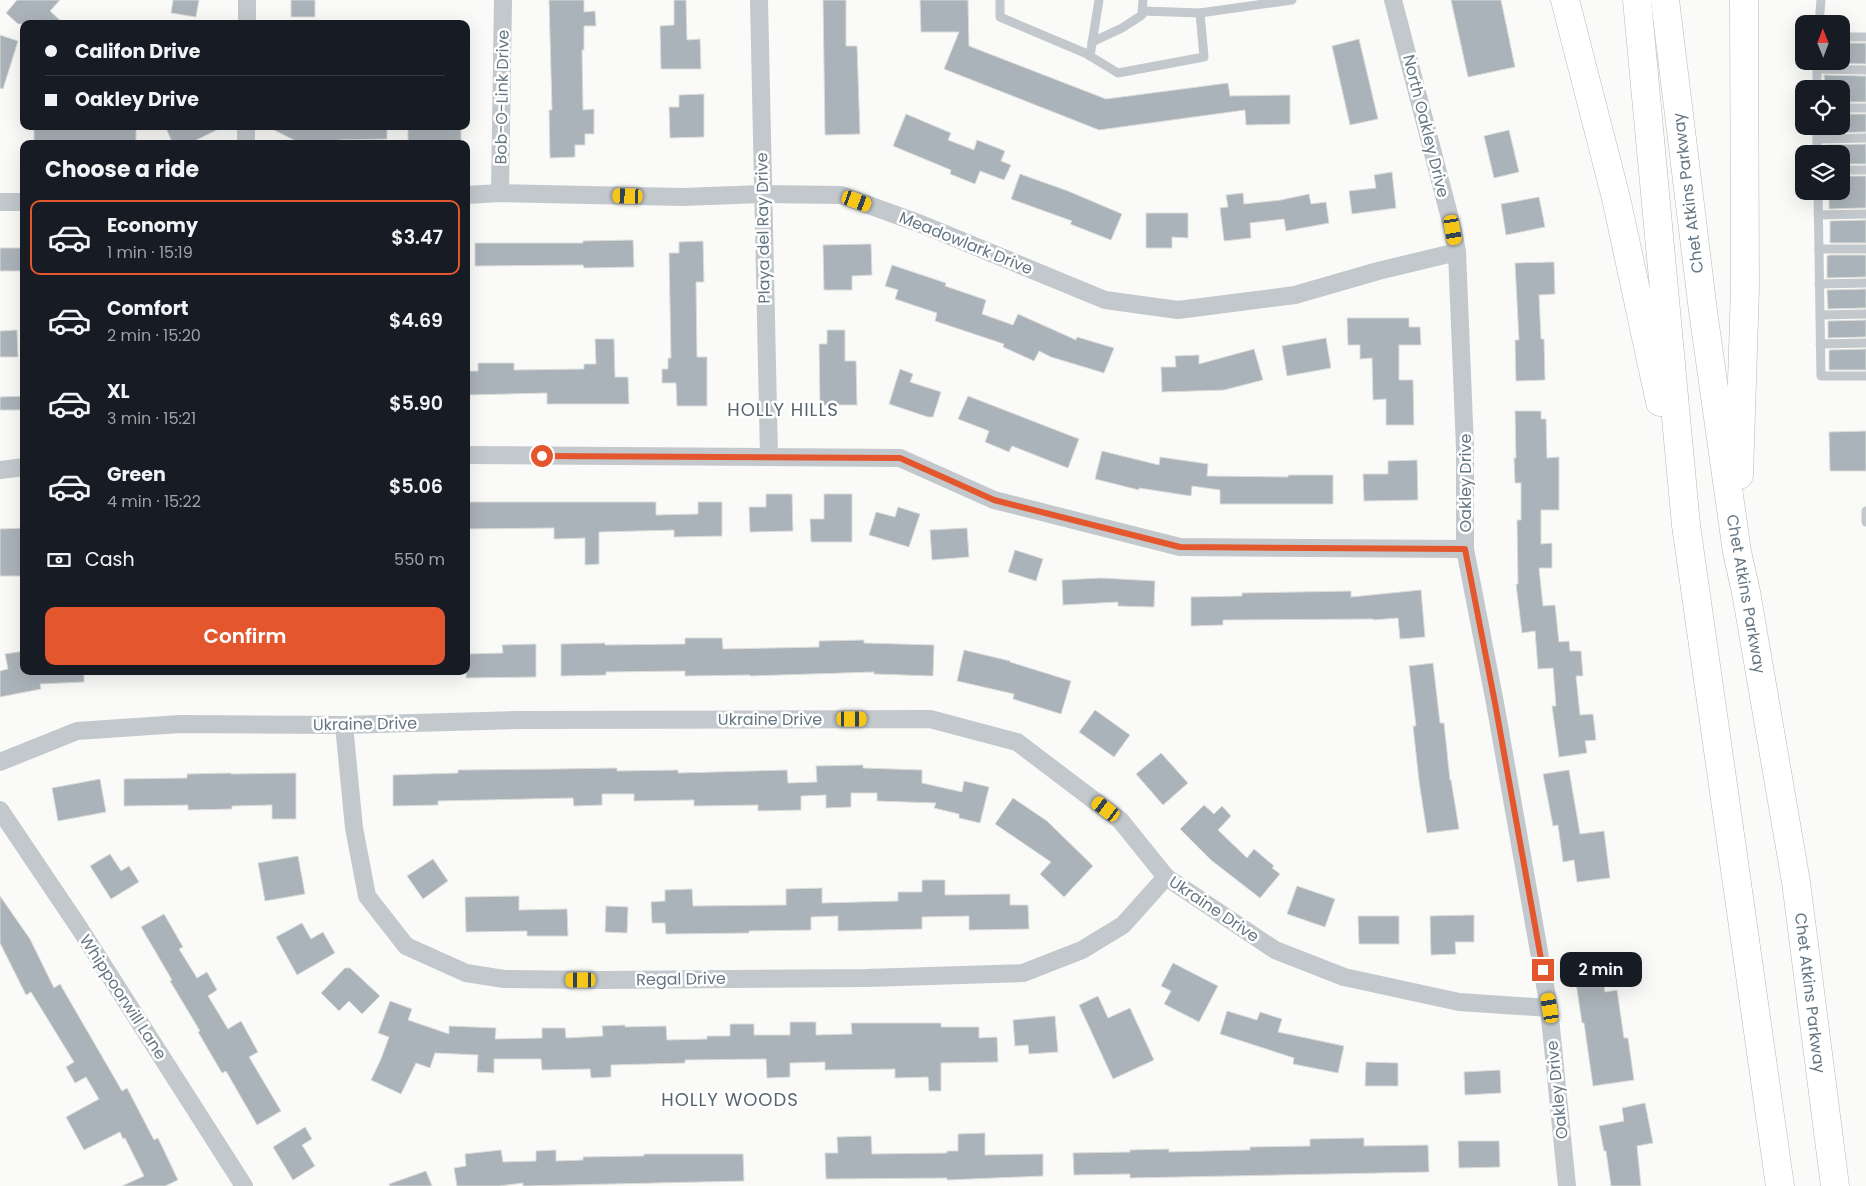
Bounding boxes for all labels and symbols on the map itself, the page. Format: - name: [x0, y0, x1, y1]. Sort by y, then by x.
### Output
- north arrow: [1795, 15, 1850, 70]
- street label: Bob-O-Link Drive: [489, 29, 515, 165]
- street label: North Oakley Drive: [1397, 52, 1455, 200]
- street label: Chet Atkins Parkway: [1667, 111, 1709, 275]
- street label: Playa del Ray Drive: [750, 152, 776, 304]
- car: [612, 188, 643, 204]
- car: [840, 189, 873, 213]
- street label: Meadowlark Drive: [896, 206, 1036, 280]
- car: [1443, 214, 1462, 246]
- district label: HOLLY HILLS: [727, 397, 839, 422]
- street label: Oakley Drive: [1454, 433, 1477, 532]
- route start: [531, 445, 553, 467]
- street label: Chet Atkins Parkway: [1721, 512, 1771, 676]
- street label: Ukraine Drive: [718, 708, 822, 731]
- street label: Ukraine Drive: [313, 712, 417, 736]
- car: [837, 712, 867, 727]
- car: [1089, 794, 1122, 824]
- street label: Ukraine Drive: [1164, 870, 1264, 948]
- street label: Chet Atkins Parkway: [1789, 911, 1831, 1075]
- street label: Whippoorwill Lane: [74, 930, 172, 1064]
- callout: 2 min: [1560, 952, 1643, 988]
- route end: [1532, 959, 1554, 981]
- street label: Regal Drive: [636, 967, 726, 991]
- car: [566, 973, 596, 988]
- car: [1540, 992, 1559, 1024]
- street label: Oakley Drive: [1540, 1040, 1574, 1140]
- district label: HOLLY WOODS: [661, 1087, 799, 1112]

